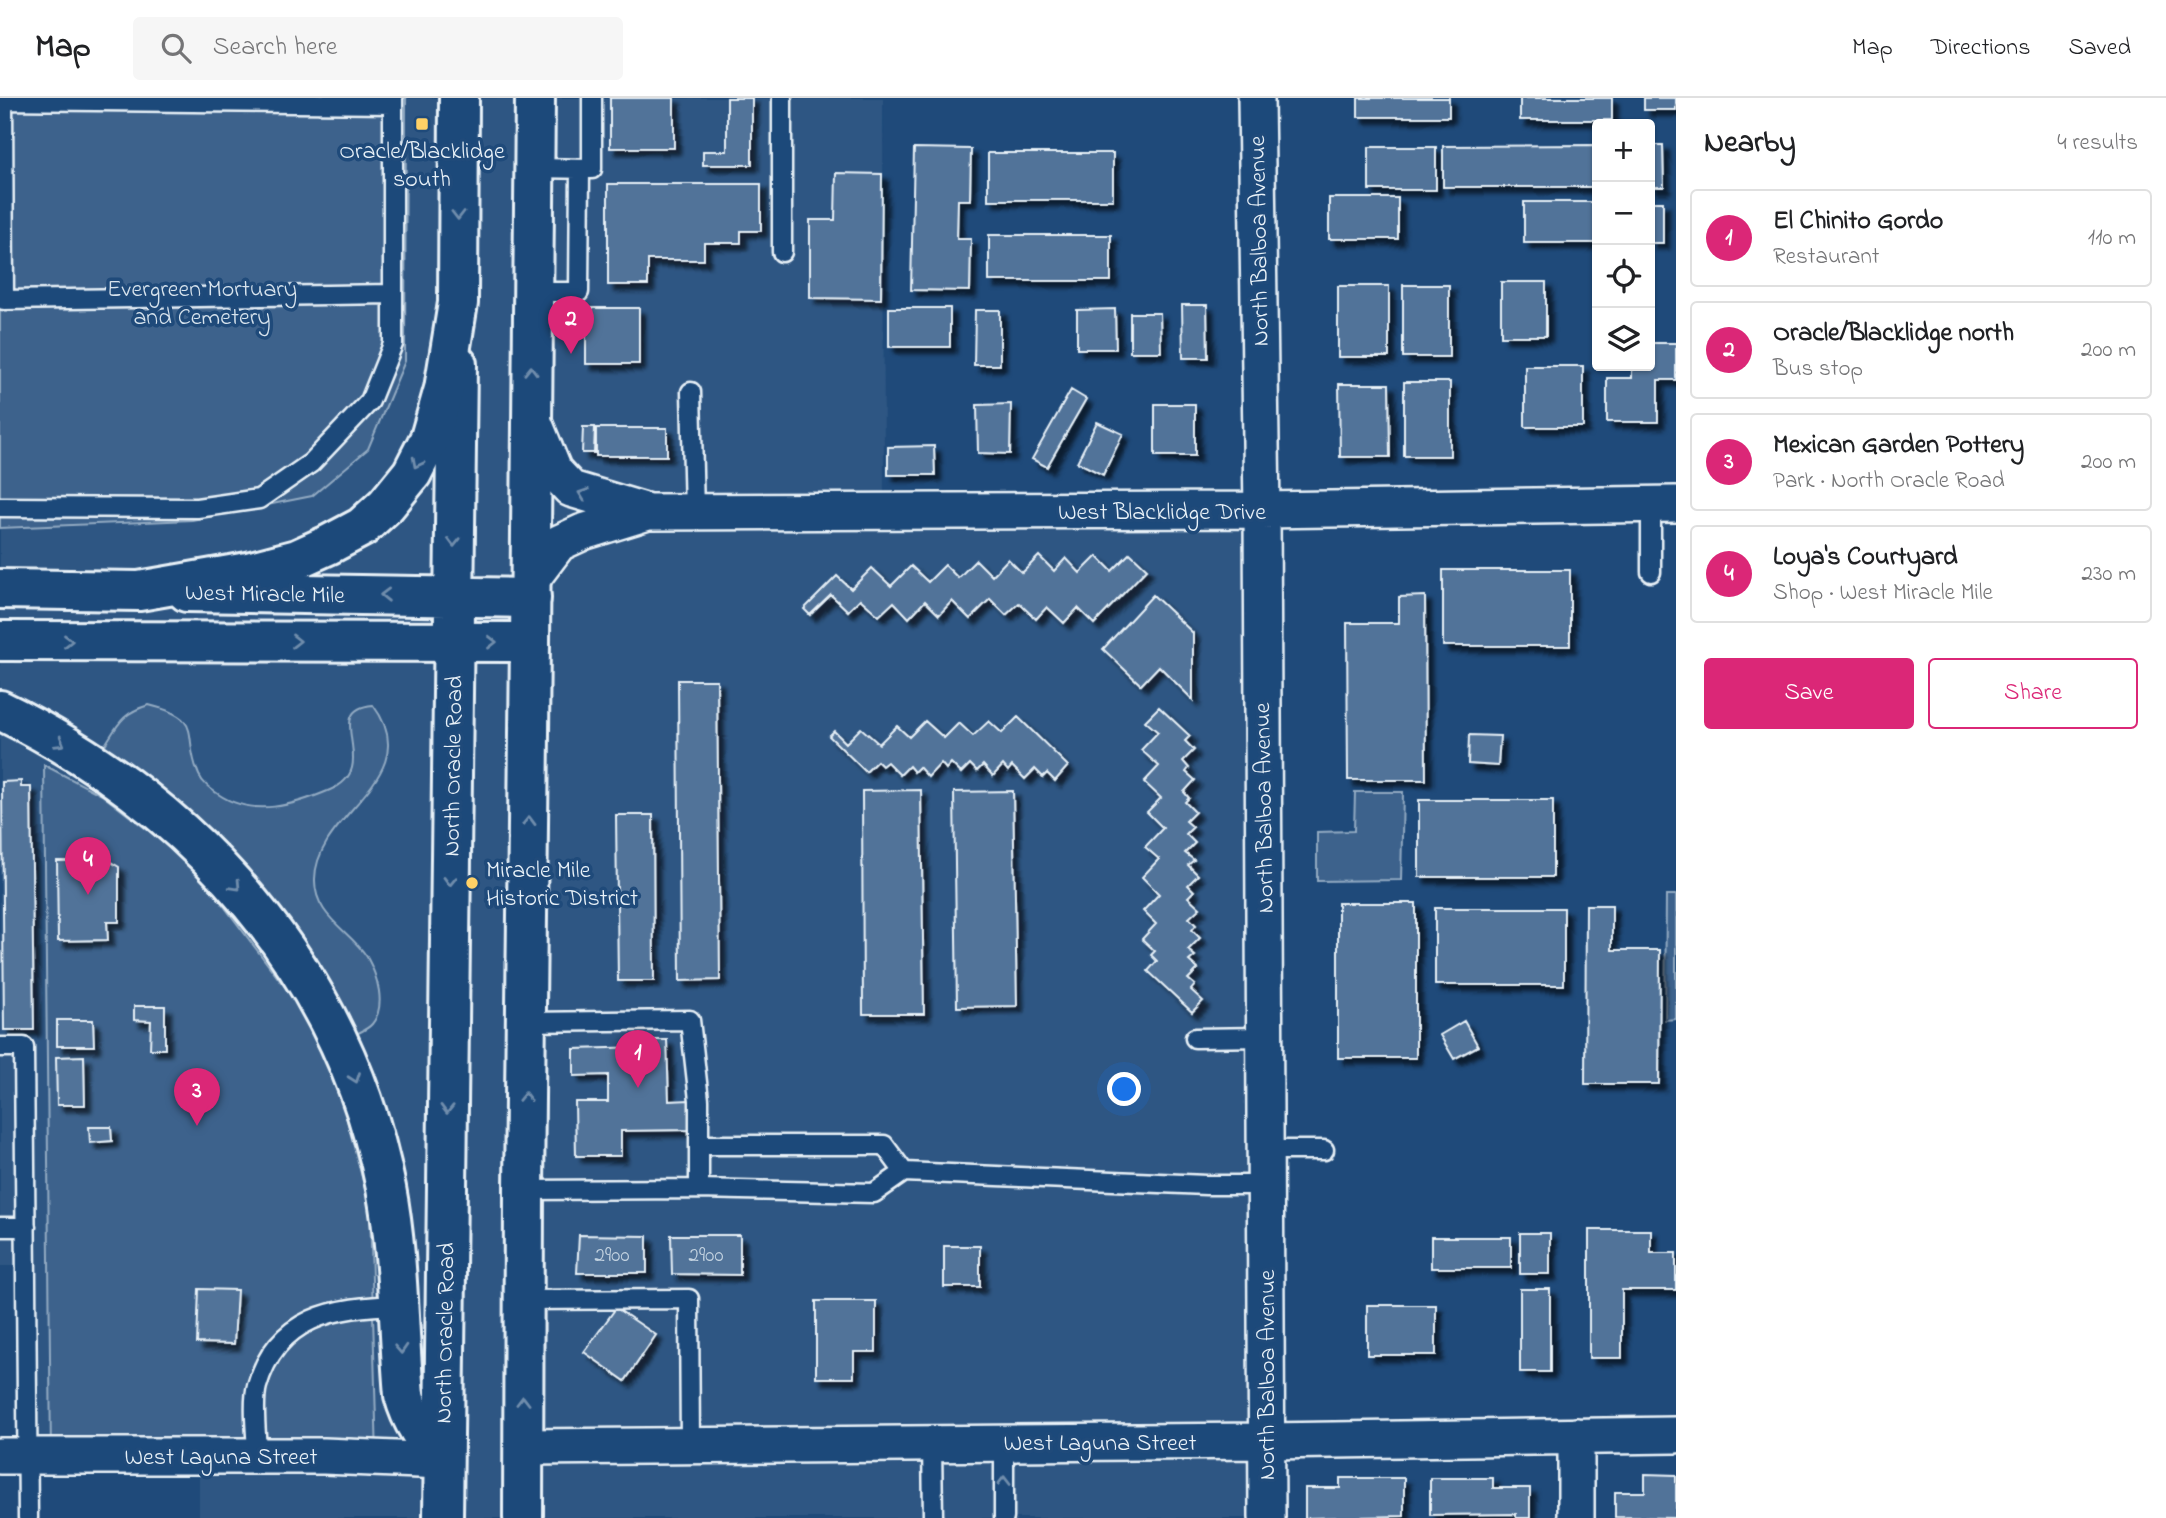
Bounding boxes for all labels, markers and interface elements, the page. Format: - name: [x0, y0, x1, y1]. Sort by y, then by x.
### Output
- search box: [133, 17, 623, 80]
- text: Map: [35, 24, 91, 72]
- icon: search: [157, 29, 195, 67]
- text: Search here: [213, 29, 337, 67]
- text: Map: [1852, 31, 1893, 66]
- text: Directions: [1931, 31, 2030, 66]
- text: Saved: [2068, 31, 2131, 66]
- marker: Oracle/Blacklidge south: [414, 116, 430, 132]
- map controls: [1592, 119, 1655, 371]
- button: +: [1592, 119, 1655, 182]
- text: Nearby: [1704, 122, 1796, 166]
- text: 4 results: [2057, 127, 2138, 160]
- place label: Oracle/Blacklidge south: [339, 135, 505, 198]
- street label: North Balboa Avenue: [1241, 135, 1280, 347]
- button: −: [1592, 182, 1655, 245]
- text: El Chinito Gordo: [1773, 203, 1943, 241]
- one-way arrow: [450, 210, 466, 221]
- text: 1: [1725, 222, 1733, 255]
- text: 110 m: [2088, 222, 2136, 255]
- text: Restaurant: [1773, 241, 1880, 274]
- button: locate: [1592, 245, 1655, 308]
- park label: Evergreen Mortuary and Cemetery: [107, 273, 297, 337]
- pin: 2: [548, 296, 594, 354]
- button: layers: [1592, 308, 1655, 371]
- text: Oracle/Blacklidge north: [1773, 315, 2014, 353]
- text: 2: [1723, 334, 1735, 367]
- text: 200 m: [2081, 334, 2136, 367]
- text: Bus stop: [1773, 353, 1863, 386]
- one-way arrow: [523, 365, 539, 375]
- text: Mexican Garden Pottery: [1773, 427, 2024, 465]
- text: 3: [1724, 446, 1734, 479]
- text: 200 m: [2081, 446, 2136, 479]
- one-way arrow: [412, 456, 426, 468]
- text: Park · North Oracle Road: [1773, 465, 2005, 498]
- one-way arrow: [577, 488, 589, 502]
- street label: West Blacklidge Drive: [1058, 496, 1266, 531]
- one-way arrow: [447, 537, 462, 548]
- text: Loya's Courtyard: [1773, 539, 1958, 577]
- text: 4: [1724, 558, 1734, 591]
- text: 230 m: [2082, 558, 2136, 591]
- street label: West Miracle Mile: [185, 577, 346, 614]
- text: Shop · West Miracle Mile: [1773, 577, 1993, 610]
- one-way arrow: [379, 587, 390, 603]
- one-way arrow: [63, 633, 74, 649]
- one-way arrow: [291, 633, 301, 649]
- one-way arrow: [487, 634, 498, 650]
- button: Save: [1704, 658, 1914, 729]
- button: Share: [1928, 658, 2138, 729]
- street label: North Oracle Road: [435, 675, 474, 857]
- street label: North Balboa Avenue: [1246, 702, 1285, 914]
- one-way arrow: [53, 734, 66, 747]
- one-way arrow: [521, 815, 537, 825]
- pin: 4: [65, 837, 111, 895]
- place label: Miracle Mile Historic District: [486, 854, 638, 917]
- marker: Miracle Mile Historic District: [464, 875, 480, 891]
- one-way arrow: [442, 876, 458, 887]
- one-way arrow: [227, 878, 240, 891]
- pin: 1: [615, 1030, 661, 1088]
- pin: 3: [174, 1068, 220, 1126]
- one-way arrow: [347, 1072, 361, 1084]
- your location: [1107, 1072, 1141, 1106]
- one-way arrow: [517, 1091, 533, 1102]
- one-way arrow: [439, 1104, 455, 1114]
- house number: 2900: [595, 1241, 629, 1271]
- house number: 2900: [689, 1241, 723, 1271]
- street label: North Oracle Road: [427, 1242, 466, 1424]
- street label: North Balboa Avenue: [1251, 1269, 1286, 1480]
- one-way arrow: [393, 1344, 408, 1355]
- one-way arrow: [515, 1395, 531, 1406]
- street label: West Laguna Street: [1003, 1427, 1197, 1462]
- street label: West Laguna Street: [124, 1441, 318, 1476]
- one-way arrow: [996, 1475, 1012, 1485]

